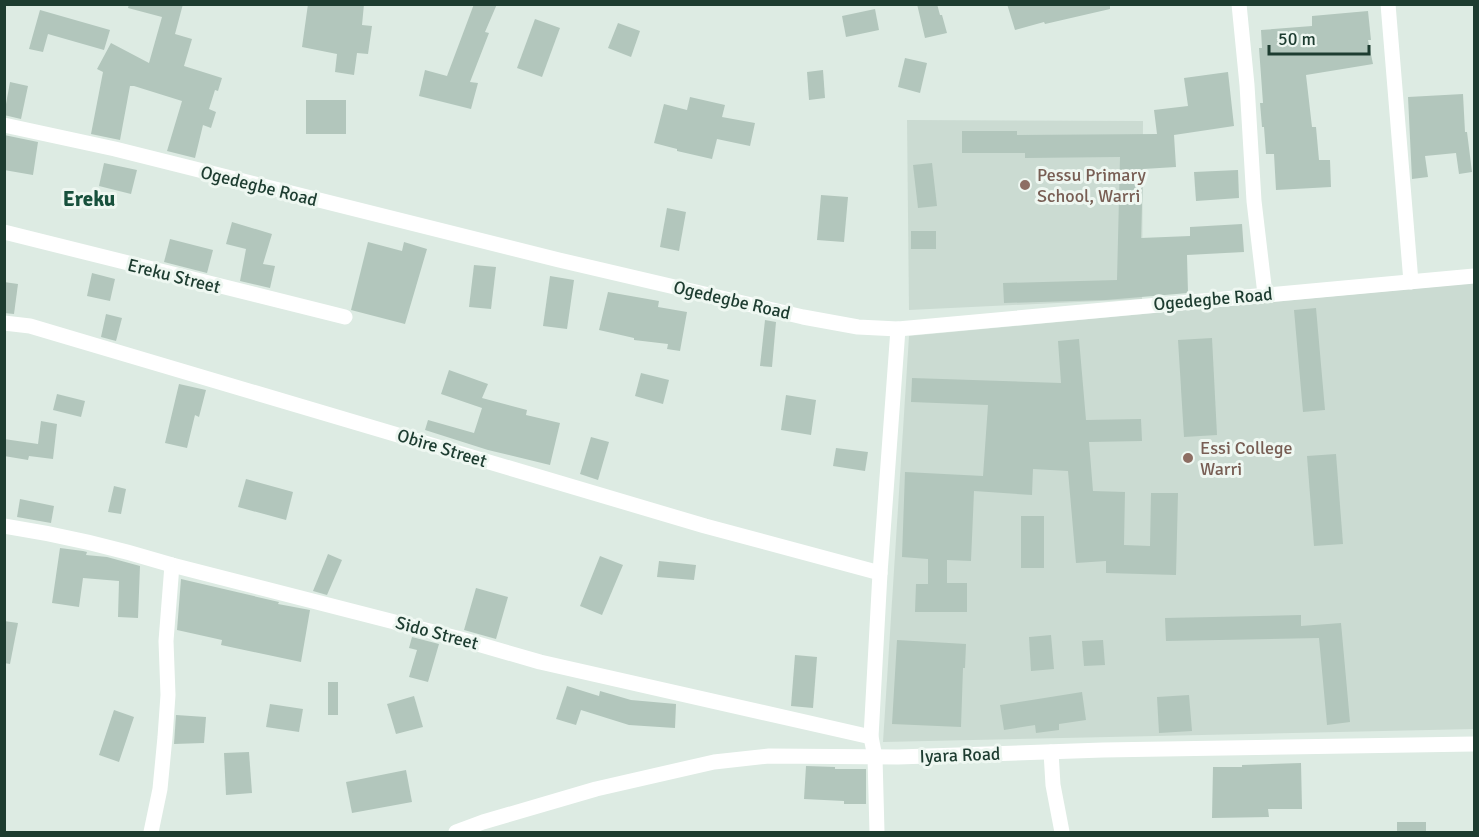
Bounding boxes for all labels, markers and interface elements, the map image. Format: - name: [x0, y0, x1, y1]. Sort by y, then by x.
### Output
- scale bar: [1269, 18, 1370, 56]
- text: 50 m: [1278, 28, 1316, 50]
- street label: Ogedegbe Road: [198, 161, 320, 211]
- place label: Pessu Primary School, Warri: [1037, 164, 1147, 207]
- marker: Pessu Primary School, Warri: [1018, 178, 1032, 192]
- district label: Ereku: [63, 186, 115, 212]
- street label: Ereku Street: [125, 254, 223, 298]
- street label: Ogedegbe Road: [671, 276, 793, 324]
- street label: Ogedegbe Road: [1153, 283, 1273, 315]
- street label: Obire Street: [395, 424, 489, 472]
- place label: Essi College Warri: [1200, 437, 1293, 480]
- marker: Essi College Warri: [1181, 451, 1195, 465]
- street label: Sido Street: [393, 611, 481, 655]
- street label: Iyara Road: [919, 743, 1001, 767]

